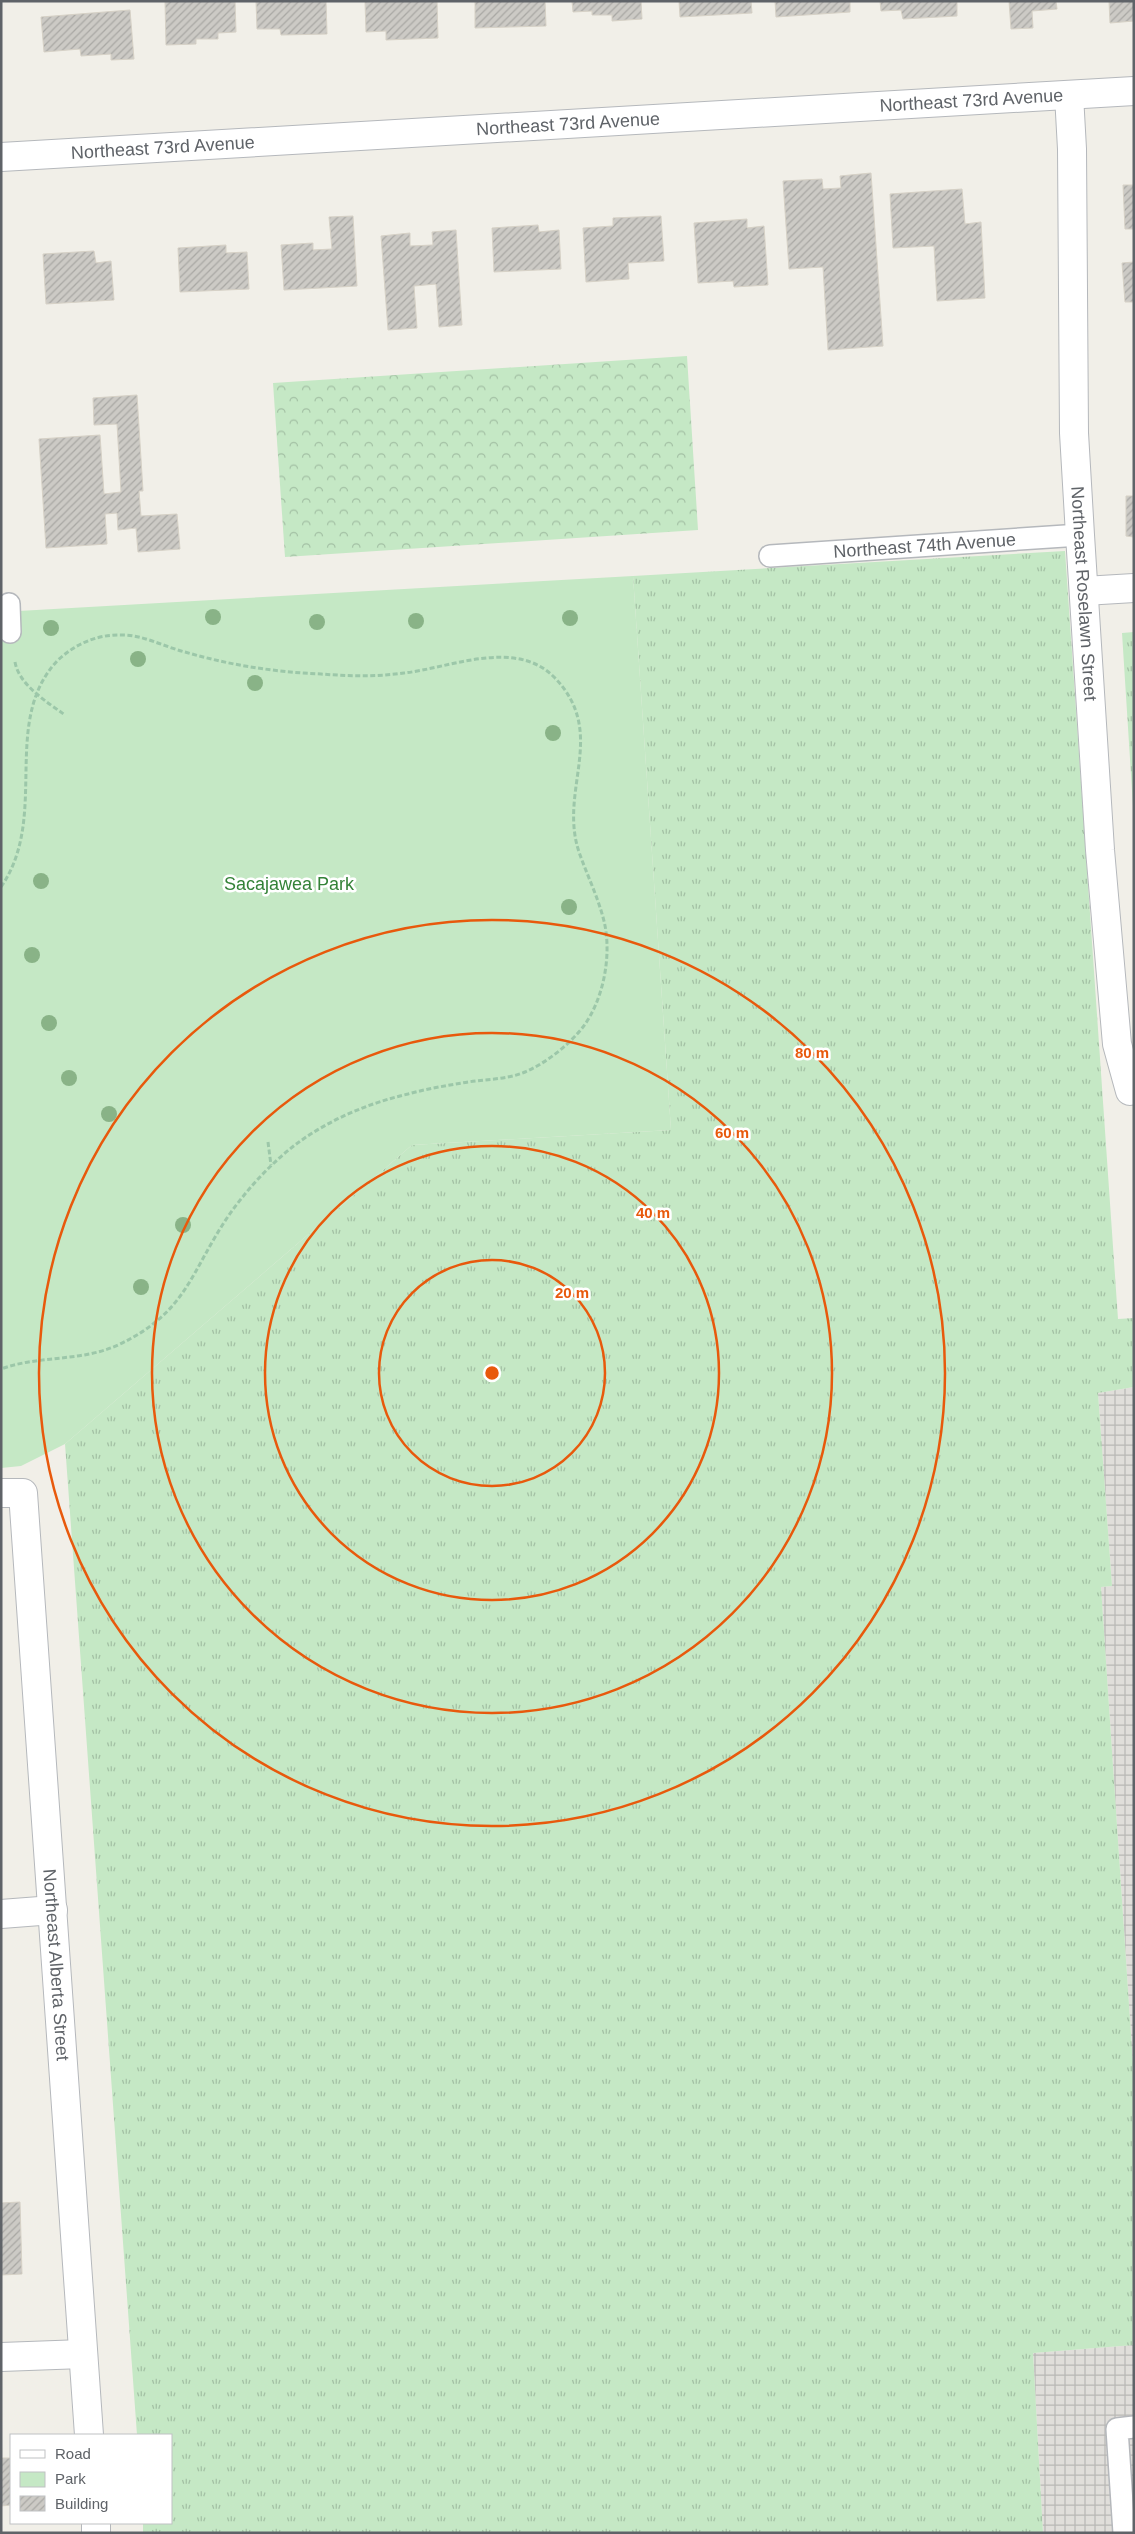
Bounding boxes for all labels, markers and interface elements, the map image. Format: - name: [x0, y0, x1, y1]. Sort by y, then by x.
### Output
- street label: Northeast 73rd Avenue: [879, 85, 1064, 116]
- street label: Northeast 73rd Avenue: [476, 109, 660, 139]
- street label: Northeast 73rd Avenue: [70, 132, 255, 163]
- street label: Northeast Roselawn Street: [1067, 486, 1101, 702]
- street label: Northeast 74th Avenue: [833, 529, 1017, 562]
- park label: Sacajawea Park: [224, 874, 355, 894]
- text: 80 m: [795, 1044, 829, 1061]
- text: 60 m: [715, 1124, 749, 1141]
- text: 40 m: [636, 1204, 670, 1221]
- text: 20 m: [555, 1284, 589, 1301]
- centre of rings: [483, 1364, 501, 1382]
- street label: Northeast Alberta Street: [39, 1868, 73, 2061]
- legend: [10, 2434, 172, 2524]
- text: Road: [55, 2445, 91, 2462]
- text: Park: [55, 2470, 86, 2487]
- text: Building: [55, 2495, 108, 2512]

